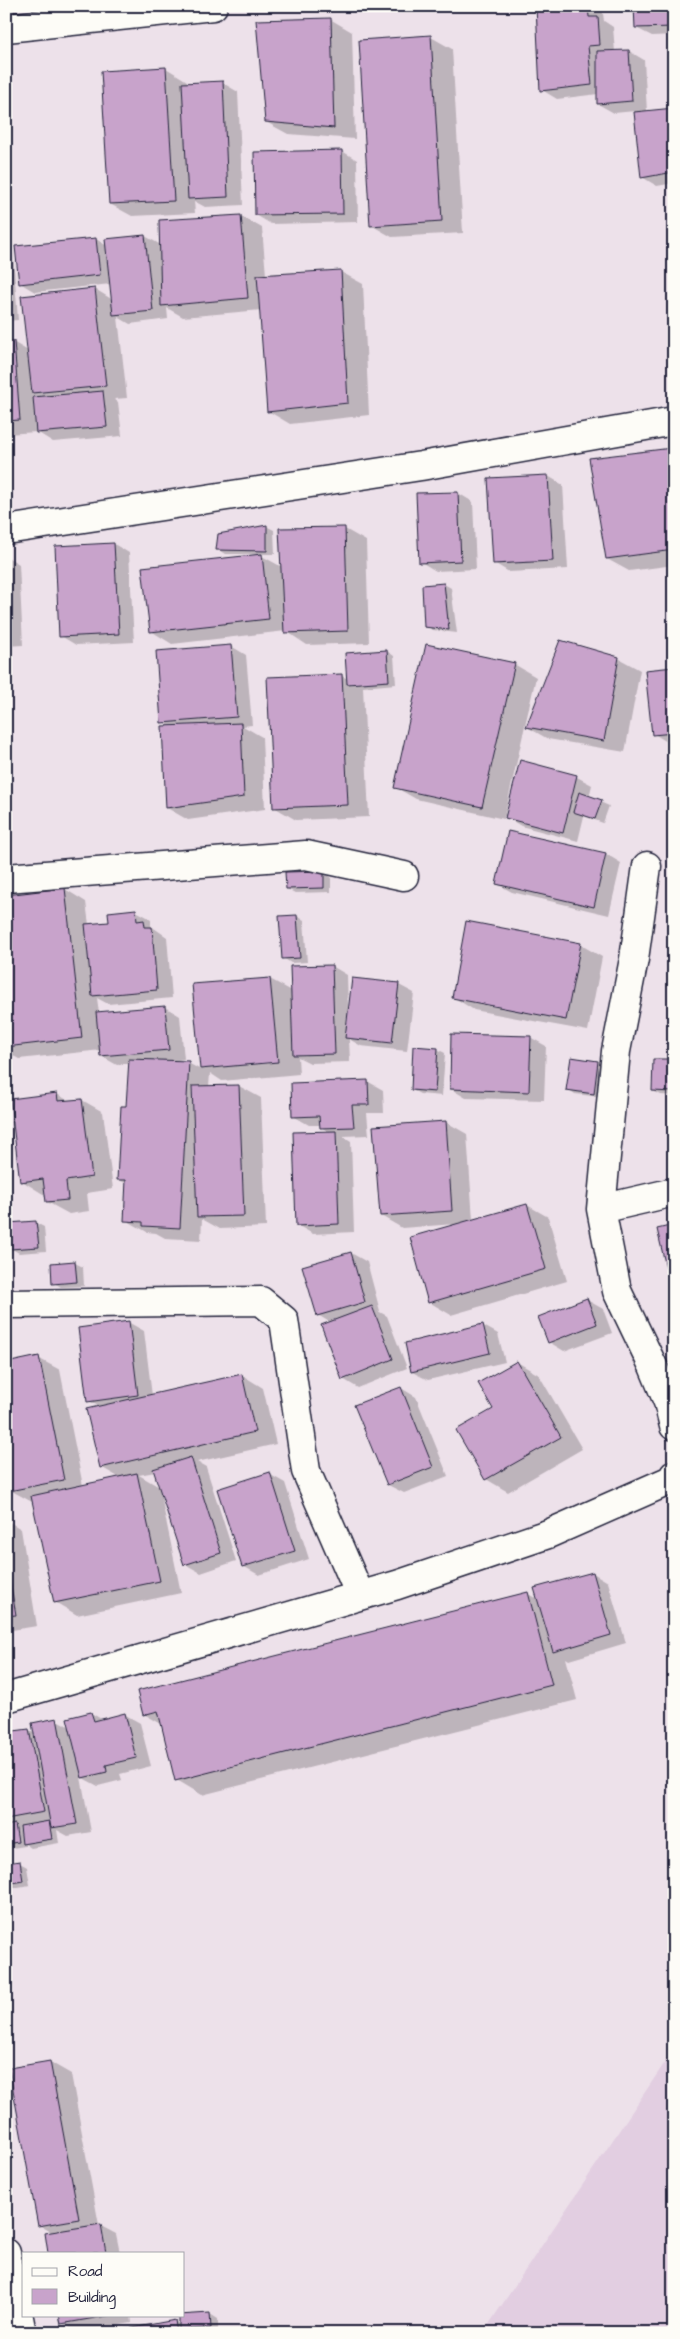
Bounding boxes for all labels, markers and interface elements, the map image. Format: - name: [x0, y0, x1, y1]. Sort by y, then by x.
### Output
- legend: [22, 2252, 185, 2316]
- text: Road: [68, 2261, 103, 2282]
- text: Building: [68, 2287, 116, 2309]

